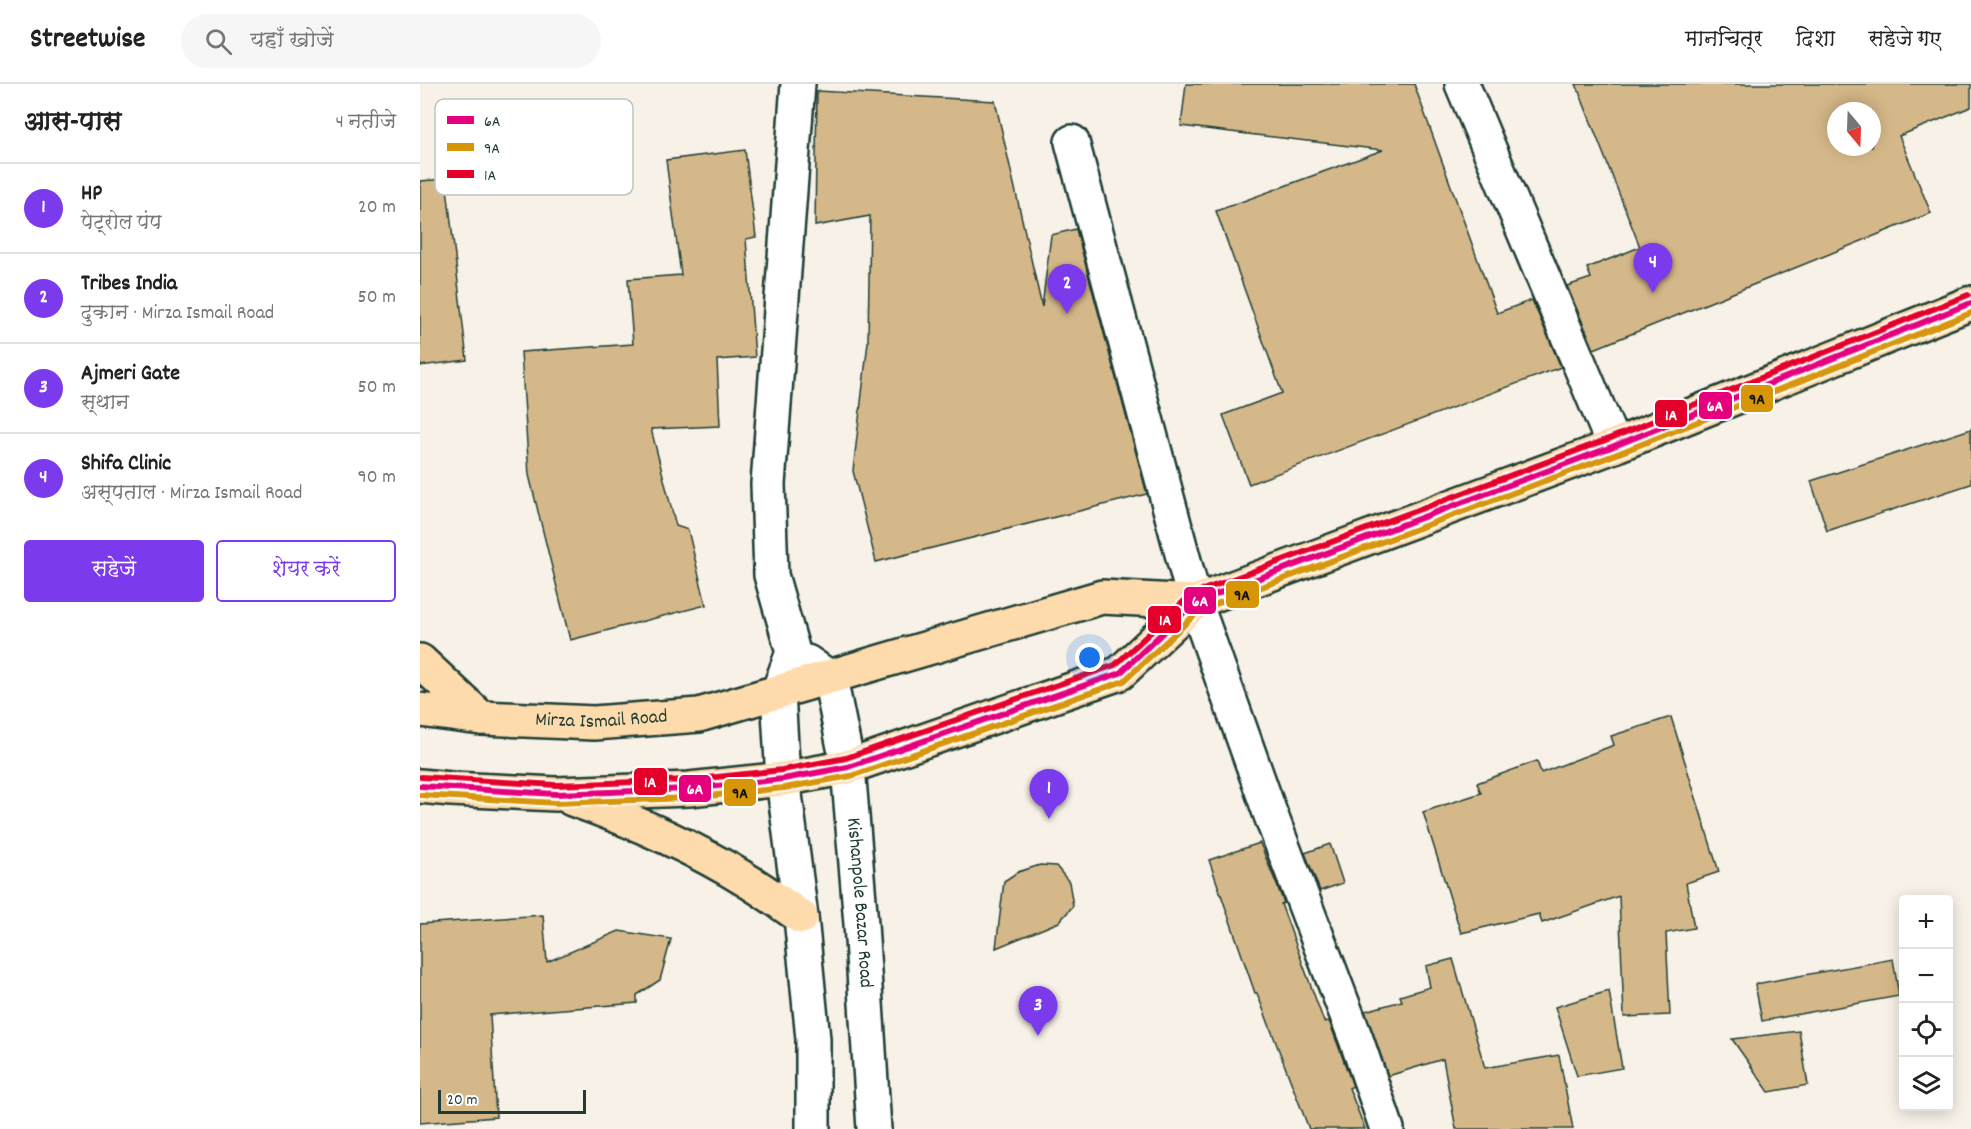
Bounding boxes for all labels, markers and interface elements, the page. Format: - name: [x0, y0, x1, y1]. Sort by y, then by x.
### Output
- search box: [181, 14, 601, 68]
- text: Streetwise: [30, 21, 145, 61]
- icon: search: [202, 25, 235, 58]
- text: यहाँ खोजें: [250, 26, 334, 57]
- text: मानचित्र: [1685, 26, 1762, 56]
- text: दिशा: [1795, 26, 1835, 56]
- text: सहेजे गए: [1868, 26, 1941, 56]
- legend: [435, 99, 633, 195]
- north arrow: [1827, 102, 1881, 156]
- text: आस-पास: [24, 105, 121, 142]
- text: 4 नतीजे: [335, 109, 396, 137]
- text: 6A: [484, 111, 501, 134]
- text: 9A: [484, 138, 500, 161]
- text: 1A: [484, 165, 497, 188]
- text: HP: [81, 179, 102, 210]
- text: 1: [41, 194, 46, 222]
- text: 20 m: [358, 194, 396, 222]
- text: पेट्रोल पंप: [81, 210, 162, 238]
- pin: 4: [1634, 244, 1672, 293]
- pin: 2: [1048, 264, 1086, 314]
- text: Tribes India: [81, 269, 177, 300]
- text: 2: [39, 284, 48, 312]
- text: 50 m: [358, 284, 396, 312]
- text: दुकान · Mirza Ismail Road: [81, 300, 274, 328]
- text: Ajmeri Gate: [81, 359, 180, 390]
- text: 3: [39, 374, 48, 402]
- text: 50 m: [358, 374, 396, 402]
- line badge: 9A: [1740, 384, 1774, 413]
- text: 9A: [1749, 389, 1765, 412]
- text: स्थान: [81, 390, 129, 418]
- line badge: 6A: [1698, 391, 1733, 420]
- text: 6A: [1707, 396, 1724, 419]
- line badge: 1A: [1654, 399, 1688, 428]
- text: 1A: [1665, 405, 1677, 428]
- text: Shifa Clinic: [81, 449, 171, 480]
- text: 4: [39, 464, 48, 492]
- text: 90 m: [358, 464, 396, 492]
- text: अस्पताल · Mirza Ismail Road: [81, 480, 302, 508]
- button: सहेजें: [24, 540, 204, 602]
- button: शेयर करें: [216, 540, 396, 602]
- line badge: 9A: [1225, 580, 1260, 609]
- text: 9A: [1234, 585, 1250, 608]
- line badge: 6A: [1183, 586, 1217, 615]
- text: 6A: [1192, 591, 1209, 614]
- line badge: 1A: [1147, 605, 1182, 634]
- text: 1A: [1159, 610, 1171, 633]
- your location: [1075, 643, 1104, 672]
- street label: Mirza Ismail Road: [534, 703, 669, 737]
- line badge: 1A: [633, 767, 668, 796]
- pin: 1: [1030, 770, 1068, 819]
- text: 1A: [644, 772, 656, 795]
- line badge: 6A: [678, 774, 712, 803]
- line badge: 9A: [723, 778, 757, 807]
- text: 6A: [687, 779, 704, 802]
- text: 9A: [732, 783, 748, 806]
- street label: Kishanpole Bazar Road: [838, 816, 879, 989]
- map controls: [1899, 895, 1953, 1111]
- button: +: [1899, 895, 1953, 949]
- button: −: [1899, 949, 1953, 1003]
- pin: 3: [1018, 986, 1058, 1036]
- button: locate: [1899, 1003, 1953, 1057]
- button: layers: [1899, 1057, 1953, 1111]
- scale bar: [438, 1087, 586, 1114]
- text: 20 m: [447, 1089, 477, 1112]

